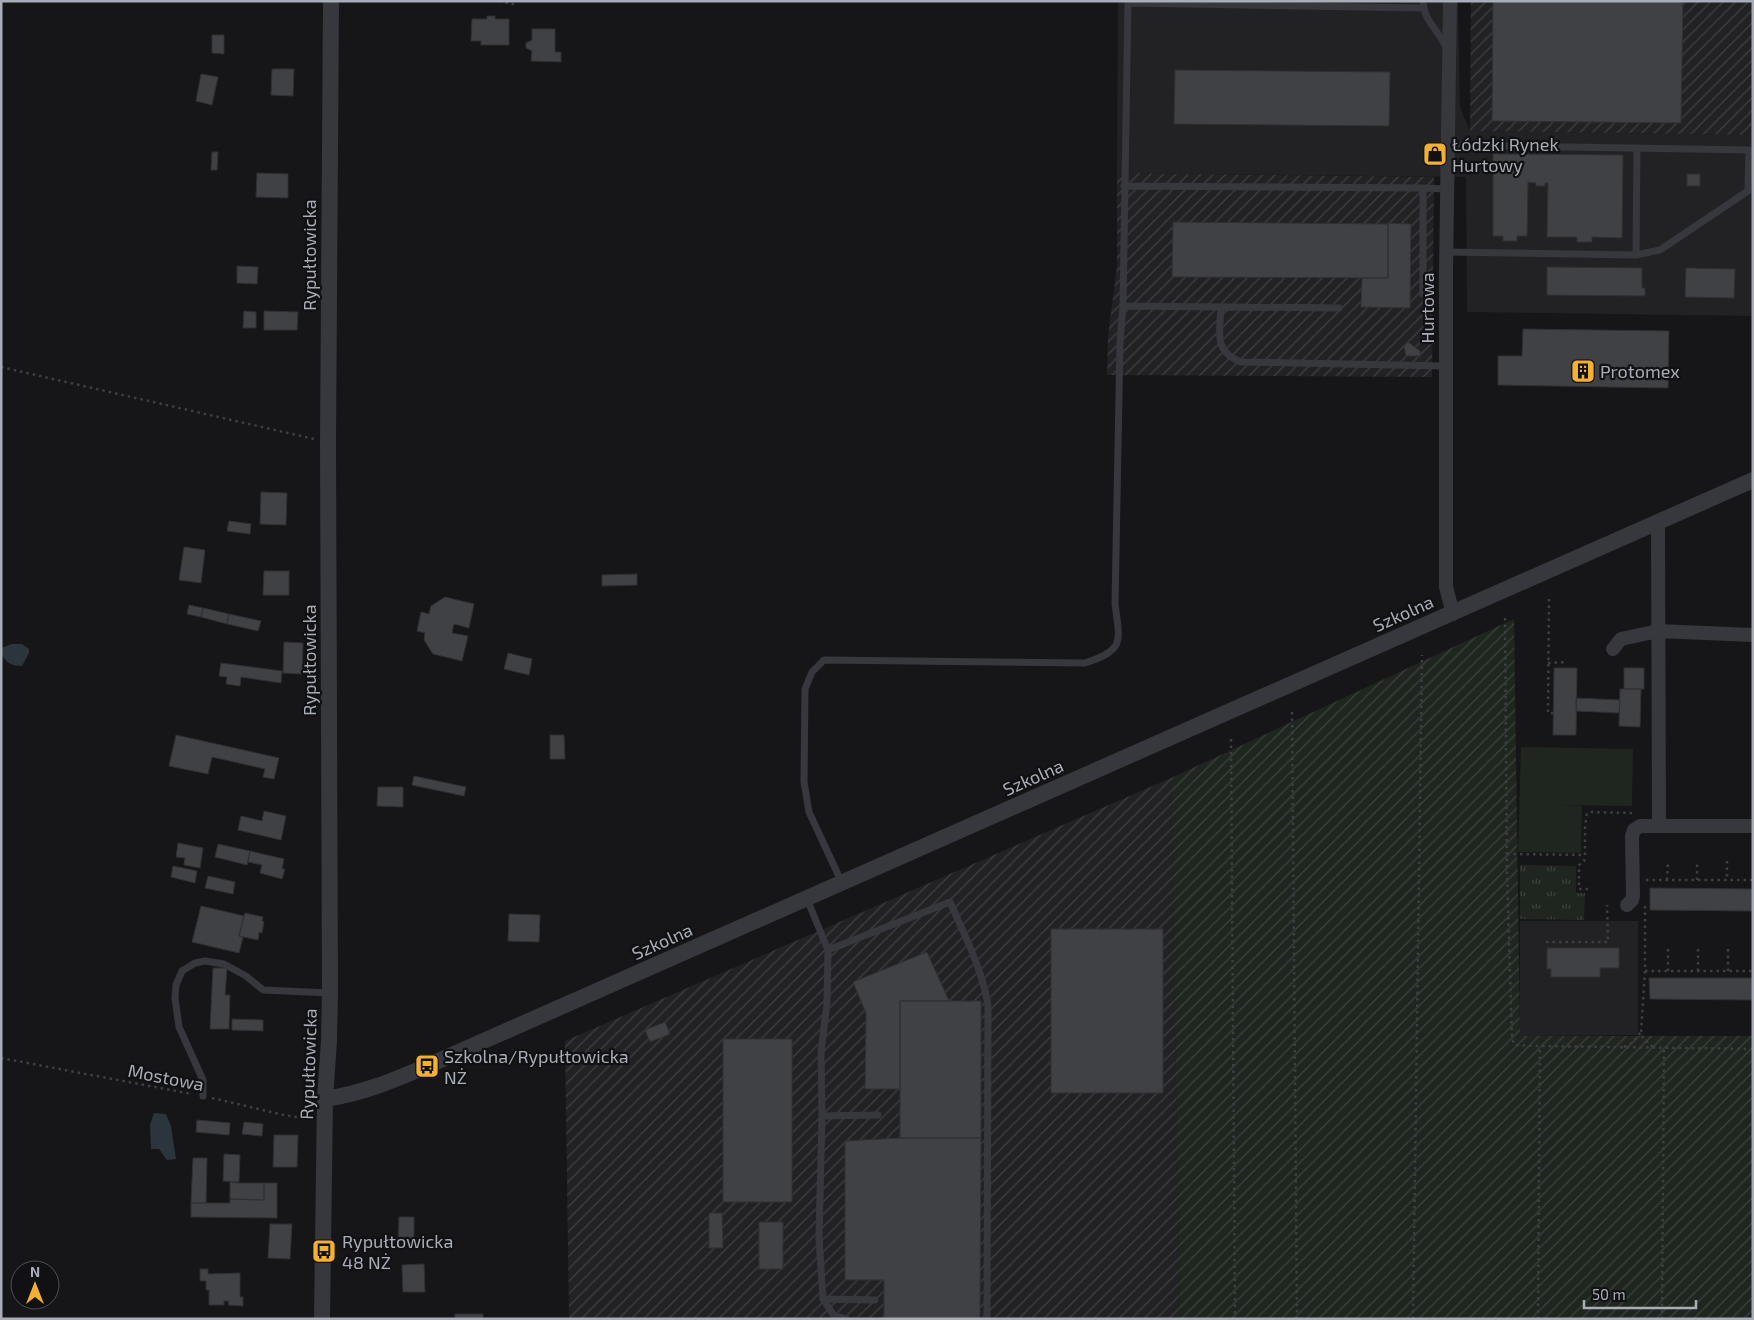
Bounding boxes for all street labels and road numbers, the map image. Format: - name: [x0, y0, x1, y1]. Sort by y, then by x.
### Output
- street label: Rypułtowicka: [298, 199, 320, 311]
- street label: Hurtowa: [1416, 272, 1438, 344]
- street label: Szkolna: [1369, 590, 1437, 636]
- street label: Rypułtowicka: [298, 604, 320, 716]
- street label: Szkolna: [999, 754, 1067, 800]
- street label: Szkolna: [628, 918, 696, 964]
- street label: Rypułtowicka: [295, 1008, 321, 1120]
- street label: Mostowa: [126, 1059, 206, 1095]

